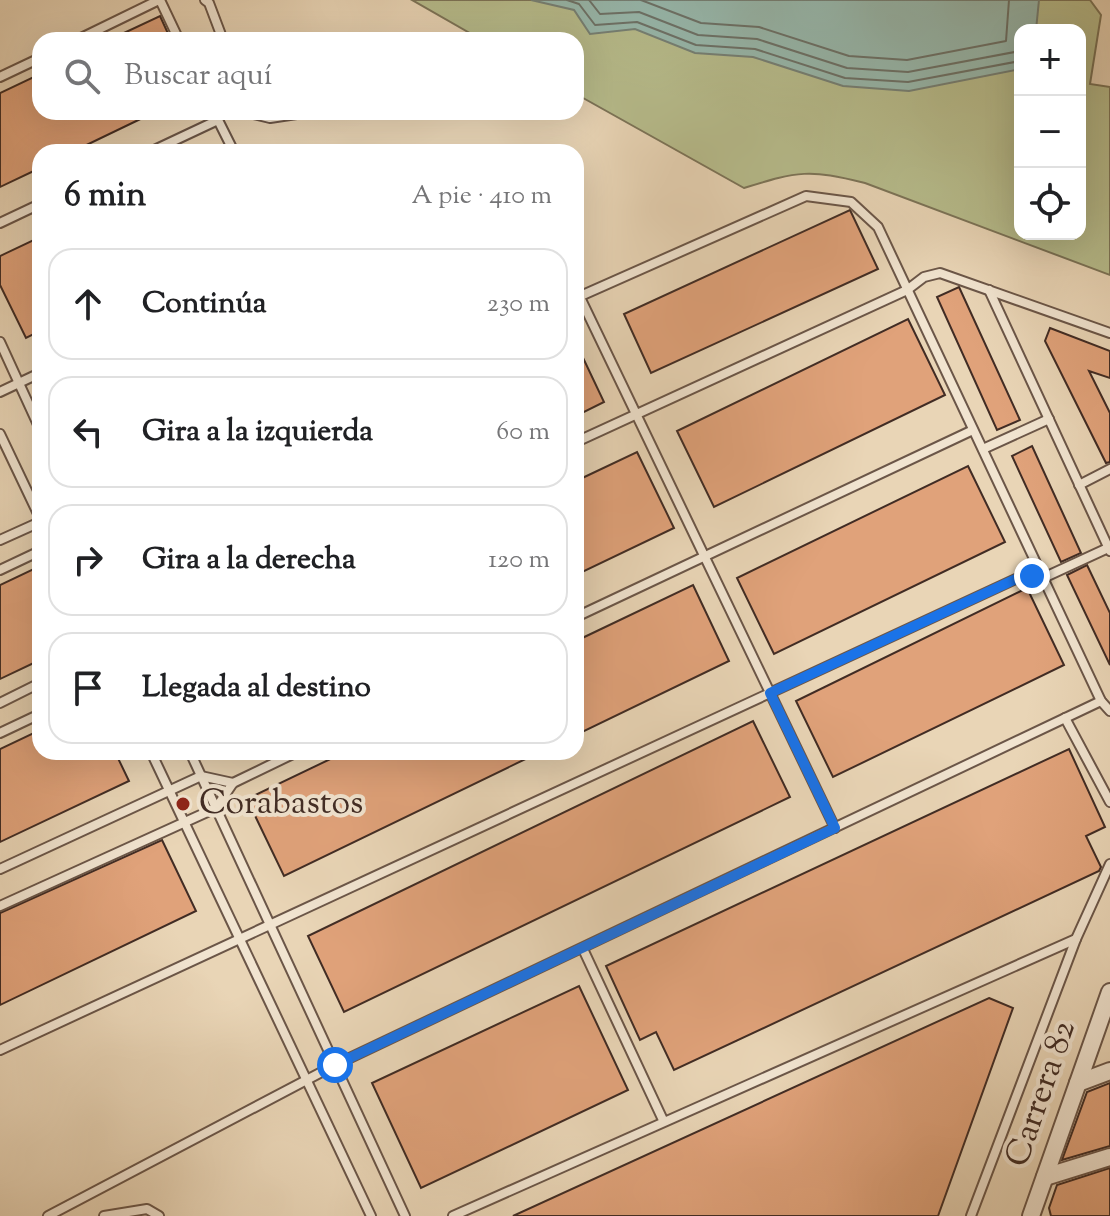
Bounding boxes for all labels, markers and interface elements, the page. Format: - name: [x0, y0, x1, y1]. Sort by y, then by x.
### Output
- map controls: [1014, 24, 1086, 240]
- button: +: [1014, 24, 1086, 96]
- search box: [32, 32, 584, 120]
- icon: search: [60, 54, 104, 98]
- text: Buscar aquí: [124, 55, 272, 98]
- button: −: [1014, 96, 1086, 168]
- button: locate: [1014, 168, 1086, 240]
- text: 6 min: [64, 172, 146, 221]
- text: A pie · 410 m: [411, 178, 552, 215]
- icon: ahead: [66, 282, 110, 326]
- text: Continúa: [142, 283, 267, 326]
- text: 230 m: [487, 286, 550, 323]
- icon: left: [66, 410, 110, 454]
- text: Gira a la izquierda: [142, 411, 373, 454]
- text: 60 m: [496, 414, 550, 451]
- icon: right: [66, 538, 110, 582]
- text: Gira a la derecha: [142, 539, 356, 582]
- text: 120 m: [488, 542, 550, 579]
- route end: [1014, 558, 1050, 594]
- icon: arrive: [66, 666, 110, 710]
- text: Llegada al destino: [142, 667, 371, 710]
- place label: Corabastos: [199, 780, 363, 829]
- marker: Corabastos: [174, 795, 192, 813]
- street label: Carrera 82: [994, 1014, 1090, 1174]
- route start: [317, 1047, 353, 1083]

